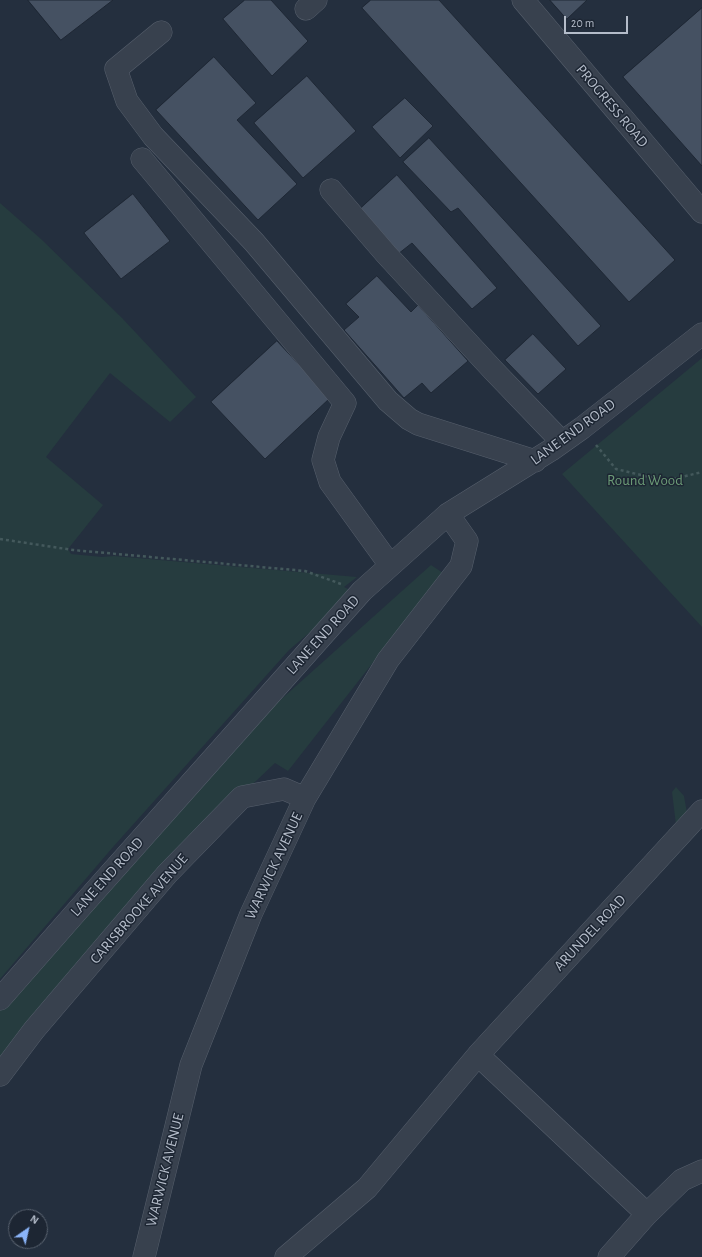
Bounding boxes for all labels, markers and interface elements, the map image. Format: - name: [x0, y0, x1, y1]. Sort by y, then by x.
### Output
- scale bar: [566, 8, 630, 34]
- text: 20 m: [571, 17, 594, 29]
- street label: PROGRESS ROAD: [572, 61, 652, 151]
- street label: LANE END ROAD: [527, 395, 619, 469]
- park label: Round Wood: [607, 471, 683, 489]
- street label: LANE END ROAD: [283, 592, 363, 678]
- street label: WARWICK AVENUE: [241, 810, 307, 922]
- street label: LANE END ROAD: [67, 834, 147, 920]
- street label: CARISBROOKE AVENUE: [86, 850, 192, 968]
- street label: ARUNDEL ROAD: [550, 891, 630, 975]
- street label: WARWICK AVENUE: [142, 1111, 188, 1229]
- north arrow: [8, 1209, 48, 1249]
- text: N: [28, 1213, 41, 1226]

